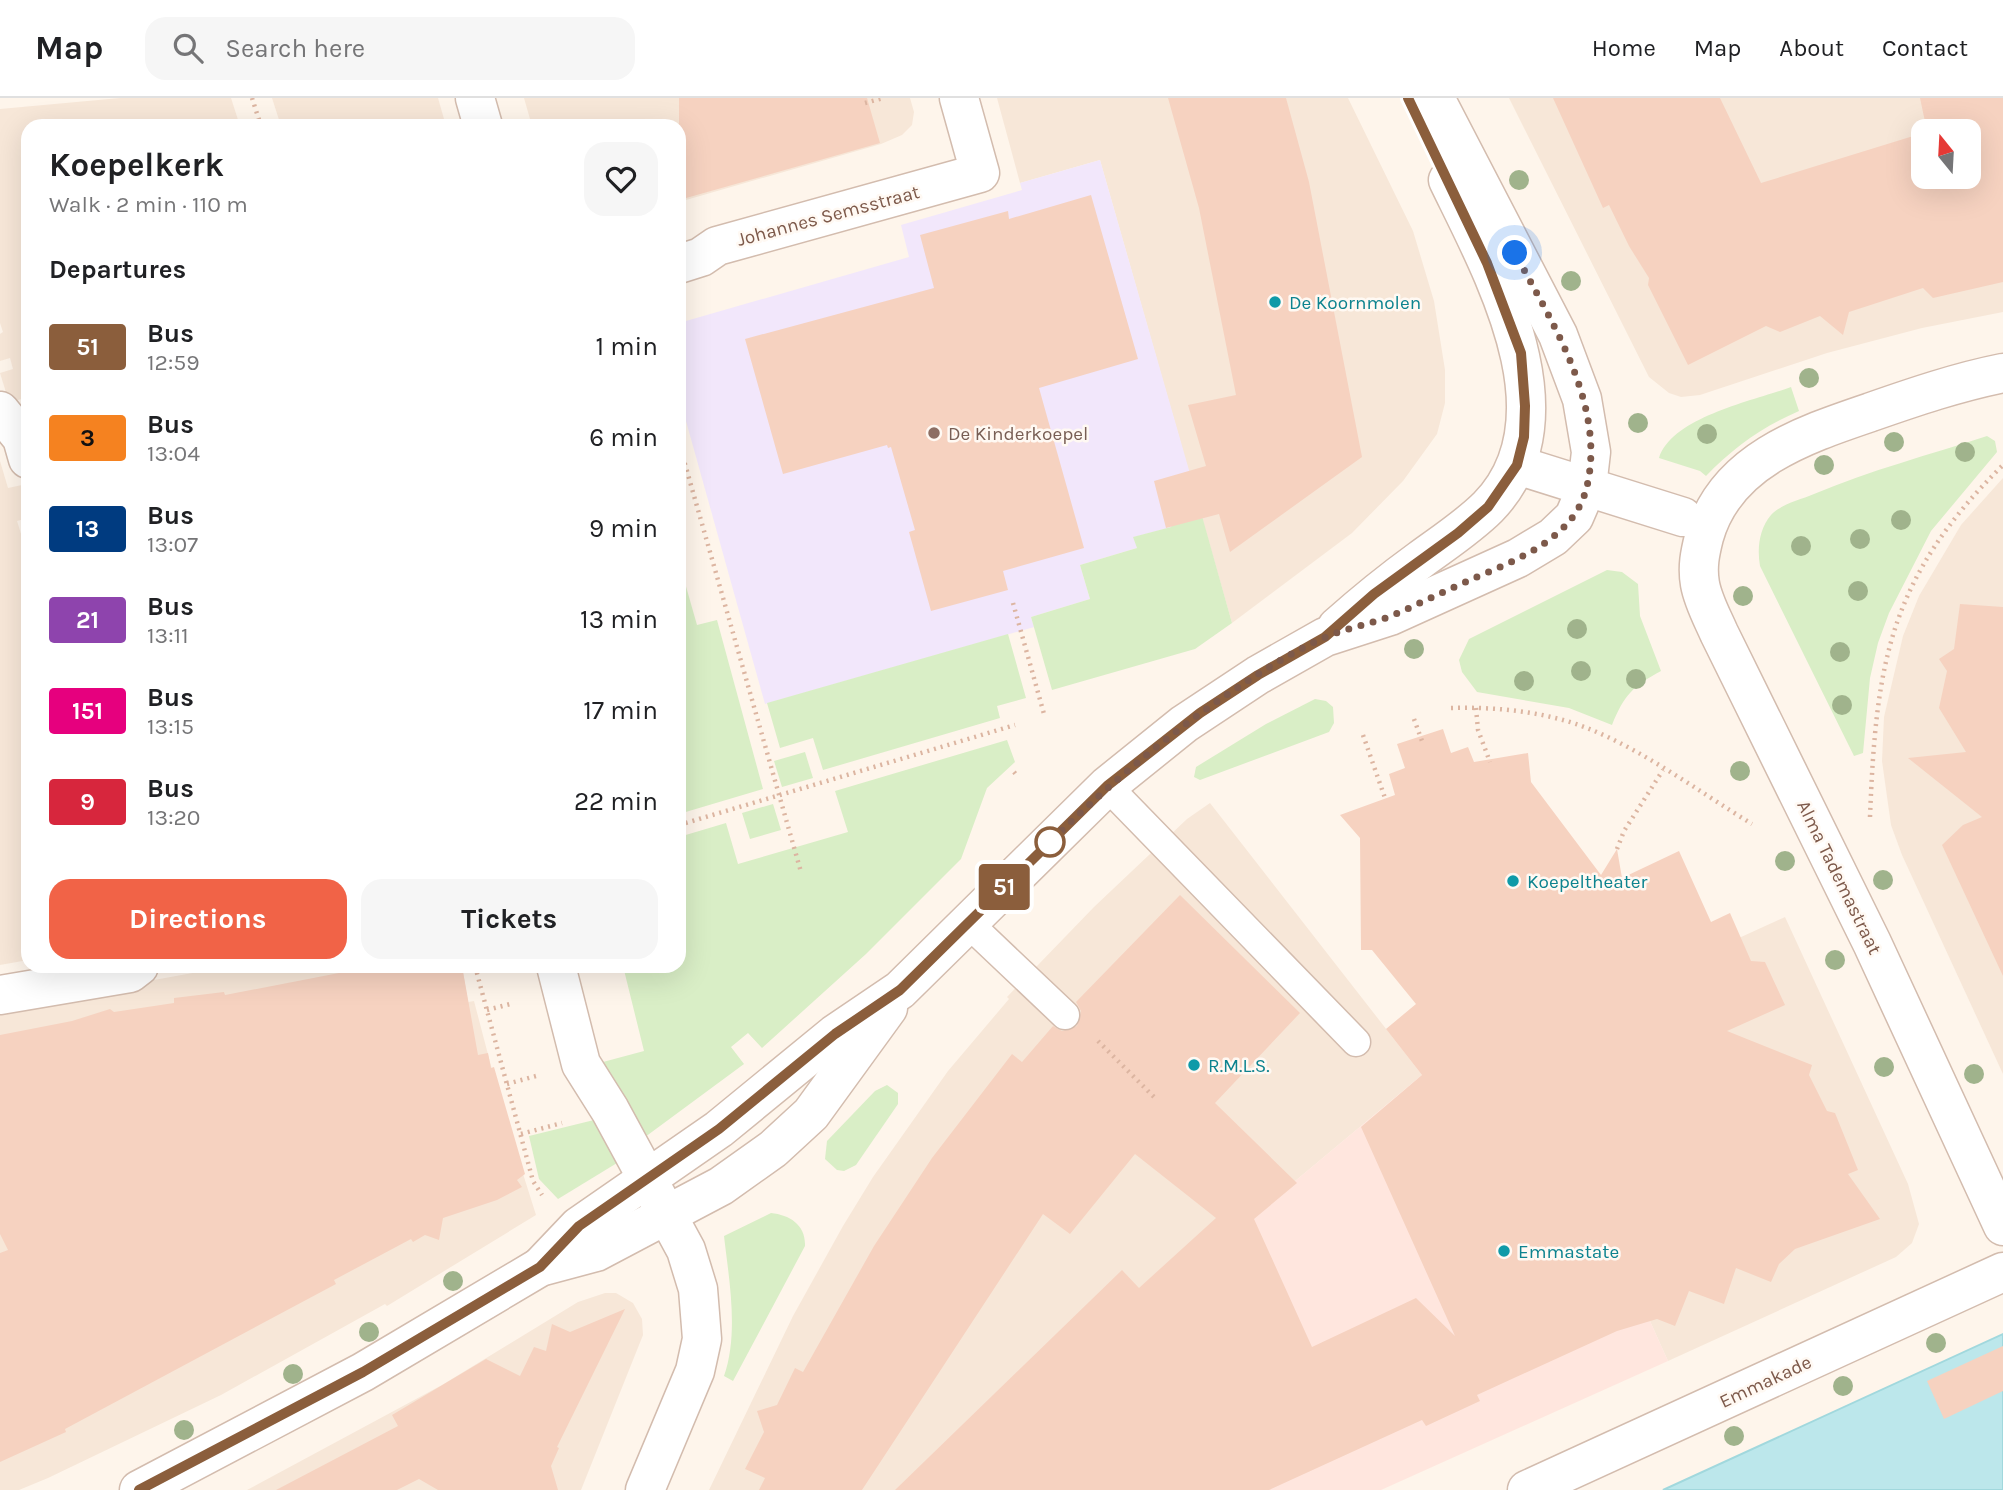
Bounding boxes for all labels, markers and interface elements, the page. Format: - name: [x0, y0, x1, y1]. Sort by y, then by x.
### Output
- search box: [145, 17, 635, 80]
- text: Map: [35, 29, 103, 67]
- icon: search: [169, 29, 207, 67]
- text: Search here: [225, 33, 365, 64]
- text: Home: [1592, 34, 1656, 62]
- text: Map: [1694, 34, 1741, 62]
- text: About: [1779, 34, 1844, 62]
- text: Contact: [1882, 34, 1968, 62]
- north arrow: [1911, 119, 1981, 189]
- map controls: [1911, 119, 1981, 189]
- button: heart: [584, 142, 658, 216]
- text: Koepelkerk: [49, 146, 224, 184]
- street label: Johannes Semsstraat: [735, 181, 922, 251]
- text: Walk · 2 min · 110 m: [49, 191, 248, 218]
- your location: [1497, 235, 1532, 270]
- text: Departures: [49, 254, 186, 285]
- place label: De Koornmolen: [1289, 292, 1421, 314]
- marker: De Koornmolen: [1267, 294, 1283, 310]
- text: Bus: [147, 318, 194, 349]
- text: 1 min: [595, 331, 658, 362]
- text: 51: [76, 333, 99, 361]
- text: 12:59: [147, 349, 200, 376]
- text: Bus: [147, 409, 194, 440]
- text: 6 min: [589, 422, 658, 453]
- place label: De Kinderkoepel: [948, 423, 1088, 445]
- text: 3: [80, 424, 95, 452]
- marker: De Kinderkoepel: [926, 425, 942, 441]
- text: 13:04: [147, 440, 200, 467]
- text: Bus: [147, 500, 194, 531]
- text: 9 min: [589, 513, 658, 544]
- text: 13: [76, 515, 99, 543]
- text: 13:07: [147, 531, 198, 558]
- text: Bus: [147, 591, 194, 622]
- text: 13 min: [580, 604, 658, 635]
- text: 21: [76, 606, 99, 634]
- text: 13:11: [147, 622, 189, 649]
- text: Bus: [147, 682, 194, 713]
- text: 17 min: [583, 695, 658, 726]
- text: 151: [72, 697, 103, 725]
- text: 13:15: [147, 713, 194, 740]
- text: Bus: [147, 773, 194, 804]
- text: 22 min: [574, 786, 658, 817]
- text: 9: [80, 788, 95, 816]
- street label: Alma Tademastraat: [1792, 797, 1886, 958]
- text: 13:20: [147, 804, 200, 831]
- unlabelled marker: [1035, 827, 1065, 857]
- line badge: 51: [972, 864, 1036, 910]
- place label: Koepeltheater: [1527, 871, 1648, 893]
- text: 51: [993, 873, 1015, 901]
- marker: Koepeltheater: [1505, 873, 1521, 889]
- button: Directions: [49, 879, 347, 959]
- button: Tickets: [361, 879, 658, 959]
- place label: R.M.L.S.: [1208, 1055, 1270, 1077]
- marker: R.M.L.S.: [1186, 1057, 1202, 1073]
- place label: Emmastate: [1518, 1241, 1619, 1263]
- marker: Emmastate: [1496, 1243, 1512, 1259]
- street label: Emmakade: [1716, 1351, 1815, 1413]

